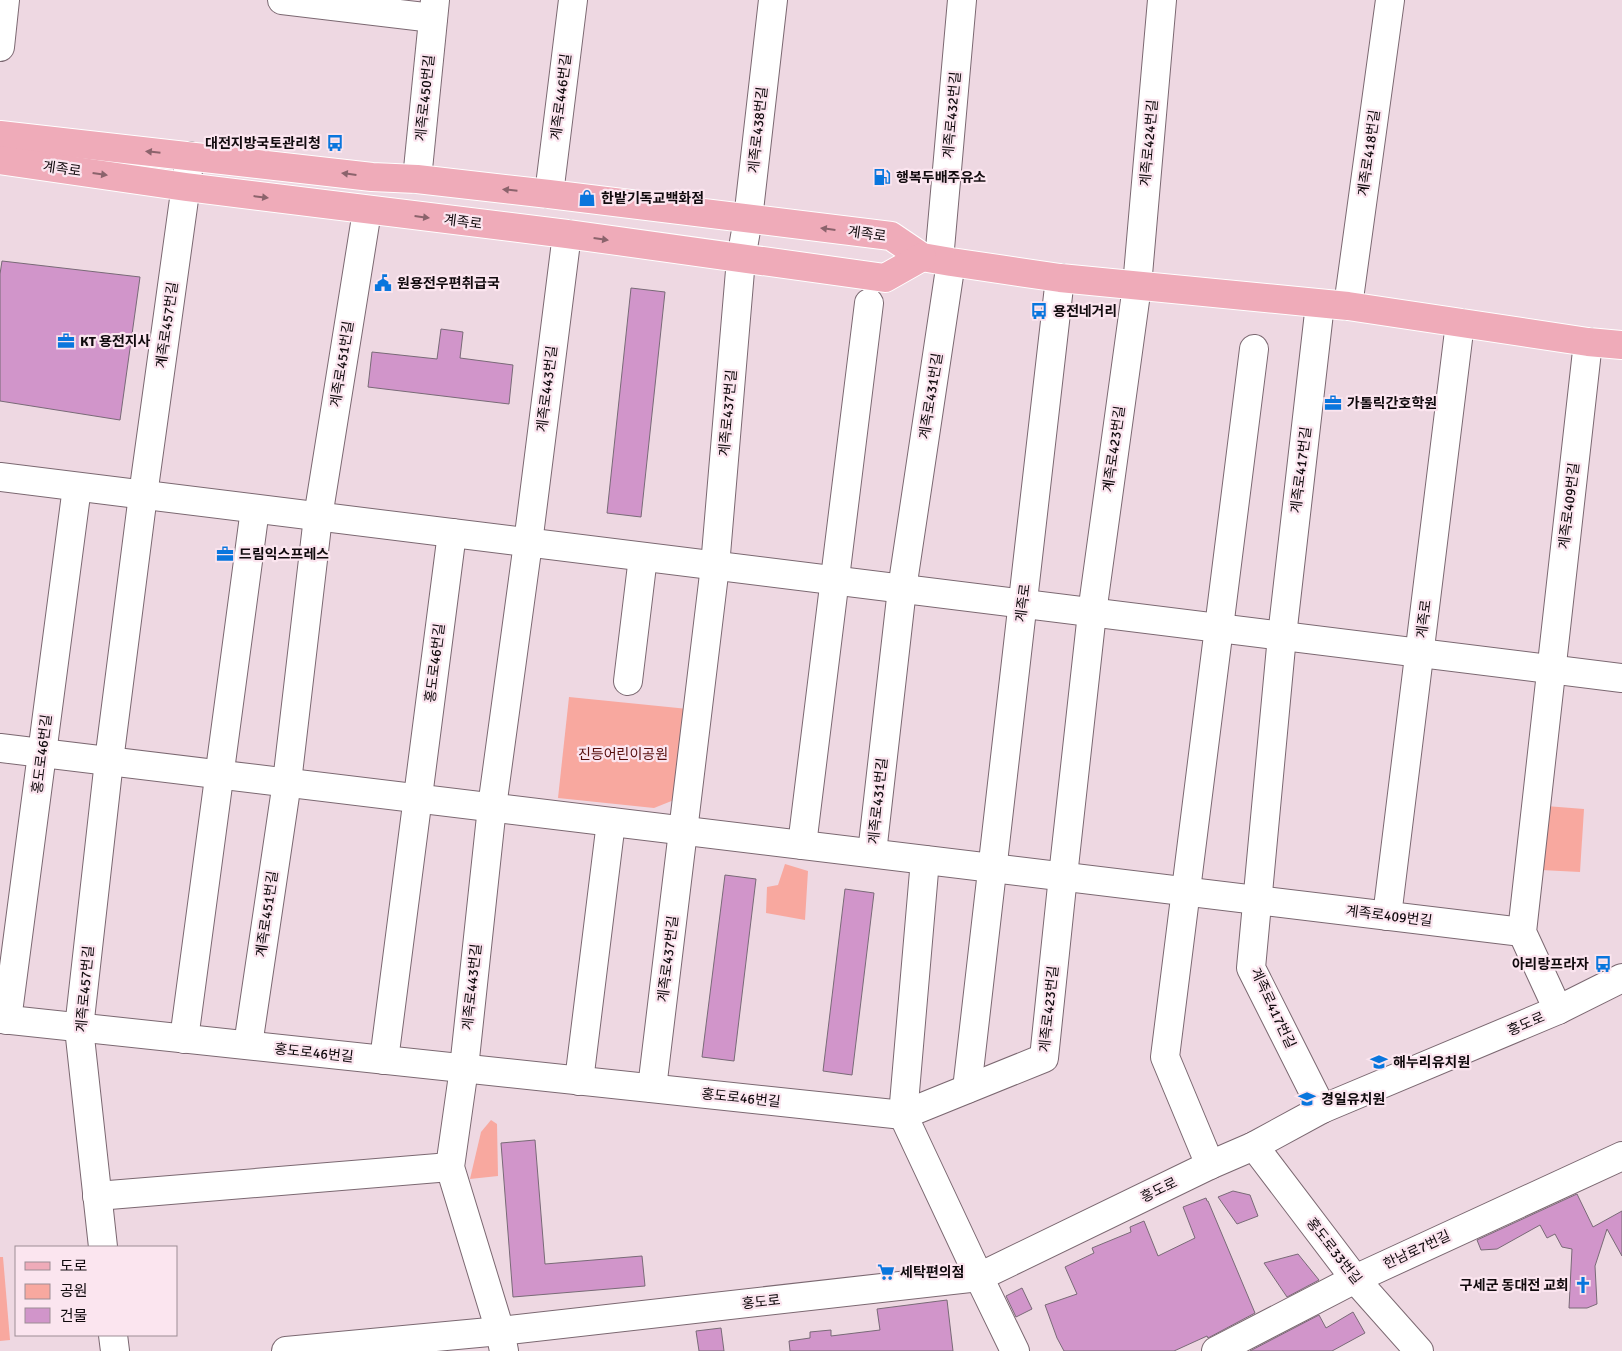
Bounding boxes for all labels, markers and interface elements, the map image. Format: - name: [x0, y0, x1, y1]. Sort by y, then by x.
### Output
- street label: 계족로446번길: [547, 53, 575, 141]
- street label: 계족로450번길: [412, 54, 438, 142]
- street label: 계족로432번길: [940, 71, 964, 159]
- street label: 계족로438번길: [745, 86, 771, 174]
- street label: 계족로424번길: [1137, 99, 1161, 187]
- street label: 계족로418번길: [1355, 109, 1383, 197]
- bus stop icon: 대전지방국토관리청: [325, 133, 345, 153]
- place label: 대전지방국토관리청: [205, 135, 321, 152]
- one-way arrow: [144, 148, 160, 156]
- street label: 계족로: [42, 158, 82, 180]
- fuel station icon: 행복두배주유소: [872, 167, 892, 187]
- place label: 행복두배주유소: [896, 169, 986, 186]
- one-way arrow: [340, 170, 356, 178]
- one-way arrow: [93, 171, 109, 179]
- one-way arrow: [502, 186, 518, 194]
- shop icon: 한밭기독교백화점: [577, 188, 597, 208]
- place label: 한밭기독교백화점: [601, 190, 704, 207]
- one-way arrow: [254, 193, 270, 201]
- street label: 계족로: [443, 211, 483, 233]
- one-way arrow: [415, 213, 431, 221]
- street label: 계족로: [847, 223, 887, 245]
- one-way arrow: [820, 225, 836, 233]
- one-way arrow: [593, 235, 609, 243]
- public building icon: 원용전우편취급국: [373, 273, 393, 293]
- place label: 원용전우편취급국: [397, 275, 500, 292]
- street label: 계족로457번길: [153, 281, 181, 369]
- bus stop icon: 용전네거리: [1029, 301, 1049, 321]
- place label: 용전네거리: [1053, 303, 1117, 320]
- street label: 계족로451번길: [327, 320, 357, 408]
- office icon: KT 용전지사: [56, 331, 76, 351]
- place label: KT 용전지사: [80, 333, 151, 350]
- street label: 계족로443번길: [533, 345, 561, 433]
- street label: 계족로431번길: [916, 352, 946, 440]
- street label: 계족로437번길: [716, 369, 740, 457]
- office icon: 가톨릭간호학원: [1323, 393, 1343, 413]
- place label: 가톨릭간호학원: [1347, 395, 1437, 412]
- street label: 계족로423번길: [1100, 405, 1128, 493]
- street label: 계족로417번길: [1287, 426, 1315, 514]
- street label: 계족로409번길: [1555, 462, 1583, 550]
- office icon: 드림익스프레스: [215, 544, 235, 564]
- place label: 드림익스프레스: [239, 546, 329, 563]
- street label: 계족로: [1012, 583, 1034, 623]
- street label: 계족로: [1413, 599, 1435, 639]
- street label: 홍도로46번길: [422, 622, 448, 704]
- street label: 홍도로46번길: [29, 713, 55, 795]
- park label: 진등어린이공원: [578, 746, 668, 763]
- street label: 계족로431번길: [865, 757, 891, 845]
- street label: 계족로451번길: [253, 870, 281, 958]
- street label: 계족로409번길: [1345, 902, 1433, 930]
- street label: 계족로437번길: [654, 915, 682, 1003]
- street label: 계족로443번길: [459, 943, 485, 1031]
- street label: 계족로457번길: [73, 945, 97, 1033]
- bus stop icon: 아리랑프라자: [1593, 954, 1613, 974]
- place label: 아리랑프라자: [1512, 956, 1589, 973]
- street label: 계족로423번길: [1036, 965, 1062, 1053]
- street label: 계족로417번길: [1247, 965, 1299, 1051]
- street label: 홍도로: [1505, 1009, 1547, 1039]
- street label: 홍도로46번길: [274, 1040, 354, 1066]
- school or university icon: 해누리유치원: [1369, 1052, 1389, 1072]
- place label: 해누리유치원: [1393, 1054, 1470, 1071]
- street label: 홍도로46번길: [701, 1085, 781, 1111]
- school or university icon: 경일유치원: [1297, 1089, 1317, 1109]
- place label: 경일유치원: [1321, 1091, 1385, 1108]
- street label: 홍도로: [1138, 1174, 1180, 1206]
- street label: 홍도로33번길: [1303, 1214, 1365, 1288]
- street label: 한남로7번길: [1381, 1227, 1453, 1273]
- legend: [15, 1246, 178, 1336]
- text: 도로: [60, 1257, 88, 1275]
- supermarket icon: 세탁편의점: [876, 1262, 896, 1282]
- place label: 세탁편의점: [900, 1264, 964, 1281]
- church icon: 구세군 동대전 교회: [1573, 1275, 1593, 1295]
- place label: 구세군 동대전 교회: [1460, 1277, 1569, 1294]
- text: 공원: [60, 1282, 88, 1300]
- street label: 홍도로: [741, 1292, 781, 1312]
- text: 건물: [60, 1307, 88, 1325]

